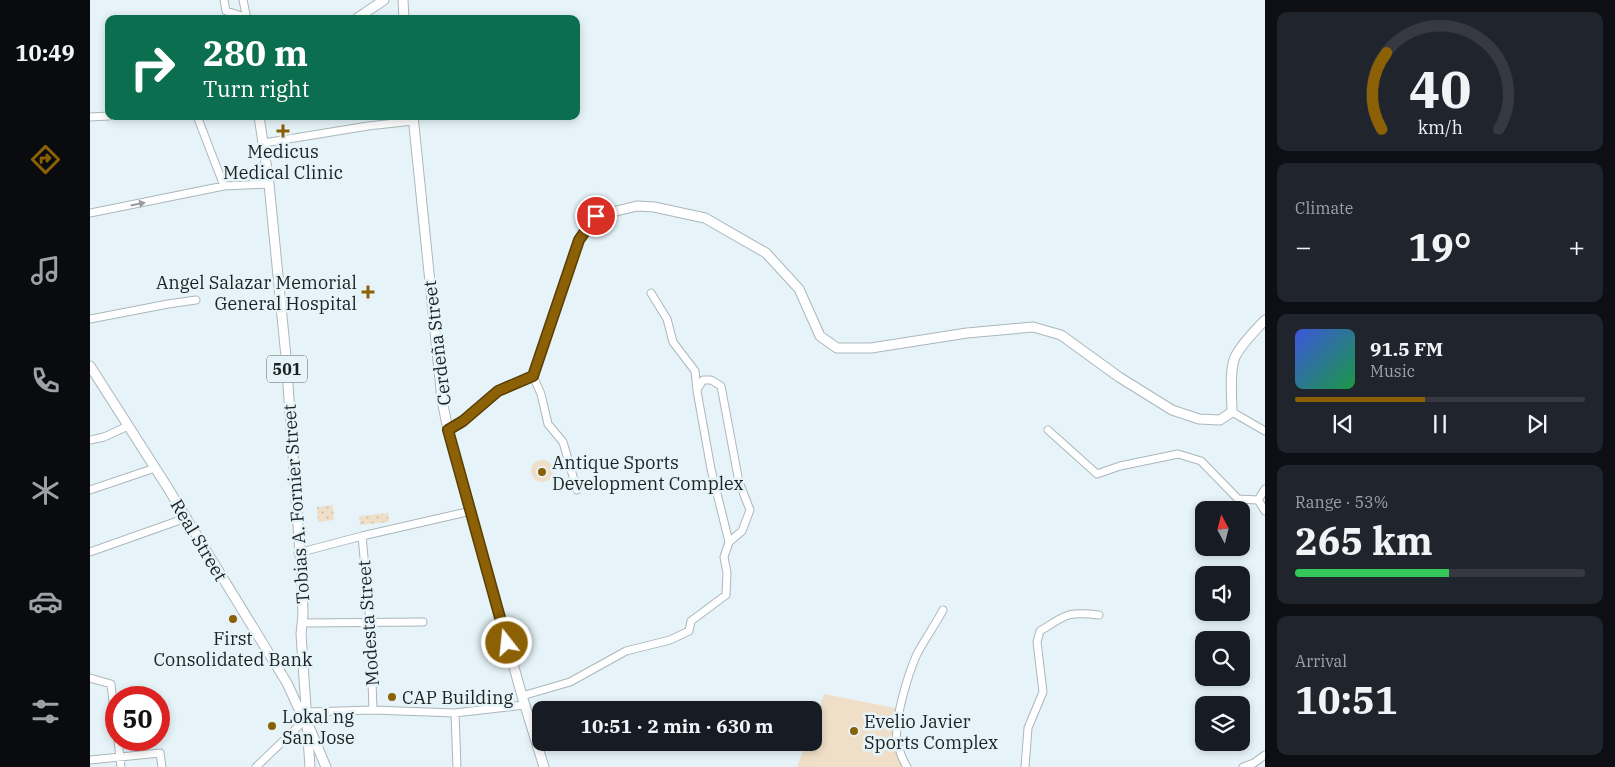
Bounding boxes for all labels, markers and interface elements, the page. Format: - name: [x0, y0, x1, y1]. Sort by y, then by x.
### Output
- text: 280 m: [203, 30, 308, 76]
- icon: right: [120, 35, 185, 100]
- text: 10:49: [15, 38, 75, 67]
- text: 40: [1409, 55, 1471, 122]
- text: Turn right: [203, 74, 310, 103]
- text: km/h: [1417, 116, 1463, 139]
- marker: Medicus Medical Clinic: [276, 124, 290, 138]
- place label: Medicus Medical Clinic: [223, 140, 343, 184]
- icon: directions: [28, 142, 63, 177]
- pin: [575, 195, 617, 237]
- text: Climate: [1295, 198, 1353, 218]
- one-way arrow: [130, 199, 146, 207]
- icon: arrive: [582, 202, 610, 230]
- text: 19°: [1408, 222, 1472, 271]
- text: −: [1295, 228, 1312, 265]
- text: +: [1568, 228, 1585, 265]
- icon: music: [28, 253, 63, 288]
- place label: Angel Salazar Memorial General Hospital: [156, 271, 357, 315]
- street label: Cerdeña Street: [418, 279, 456, 407]
- marker: Angel Salazar Memorial General Hospital: [361, 285, 375, 299]
- text: 91.5 FM: [1370, 337, 1443, 361]
- road number: 501: [267, 356, 307, 382]
- text: Music: [1370, 361, 1415, 381]
- icon: phone: [28, 363, 63, 398]
- street label: Tobias A. Fornier Street: [278, 403, 314, 605]
- icon: previous: [1329, 410, 1357, 438]
- icon: pause: [1426, 410, 1454, 438]
- icon: next: [1523, 410, 1551, 438]
- place label: Antique Sports Development Complex: [552, 451, 744, 495]
- marker: Antique Sports Development Complex: [536, 466, 548, 478]
- icon: climate: [28, 473, 63, 508]
- text: Range · 53%: [1295, 492, 1388, 512]
- street label: Real Street: [166, 495, 232, 585]
- north arrow: [1195, 501, 1250, 556]
- map controls: [1195, 501, 1250, 751]
- text: 265 km: [1295, 516, 1433, 565]
- street label: Modesta Street: [352, 559, 384, 687]
- button: sound: [1195, 566, 1250, 621]
- icon: car: [28, 584, 63, 619]
- marker: First Consolidated Bank: [227, 613, 239, 625]
- position arrow: [480, 616, 532, 668]
- place label: First Consolidated Bank: [154, 627, 313, 671]
- button: search: [1195, 631, 1250, 686]
- text: Arrival: [1295, 651, 1347, 671]
- text: 10:51: [1295, 675, 1398, 724]
- speed limit sign: 50: [105, 686, 170, 751]
- place label: CAP Building: [402, 686, 513, 709]
- marker: CAP Building: [386, 691, 398, 703]
- icon: filters: [28, 694, 63, 729]
- button: layers: [1195, 696, 1250, 751]
- place label: Lokal ng San Jose: [282, 705, 355, 749]
- place label: Evelio Javier Sports Complex: [864, 710, 998, 754]
- text: 10:51 · 2 min · 630 m: [581, 714, 773, 738]
- marker: Lokal ng San Jose: [266, 720, 278, 732]
- marker: Evelio Javier Sports Complex: [848, 725, 860, 737]

